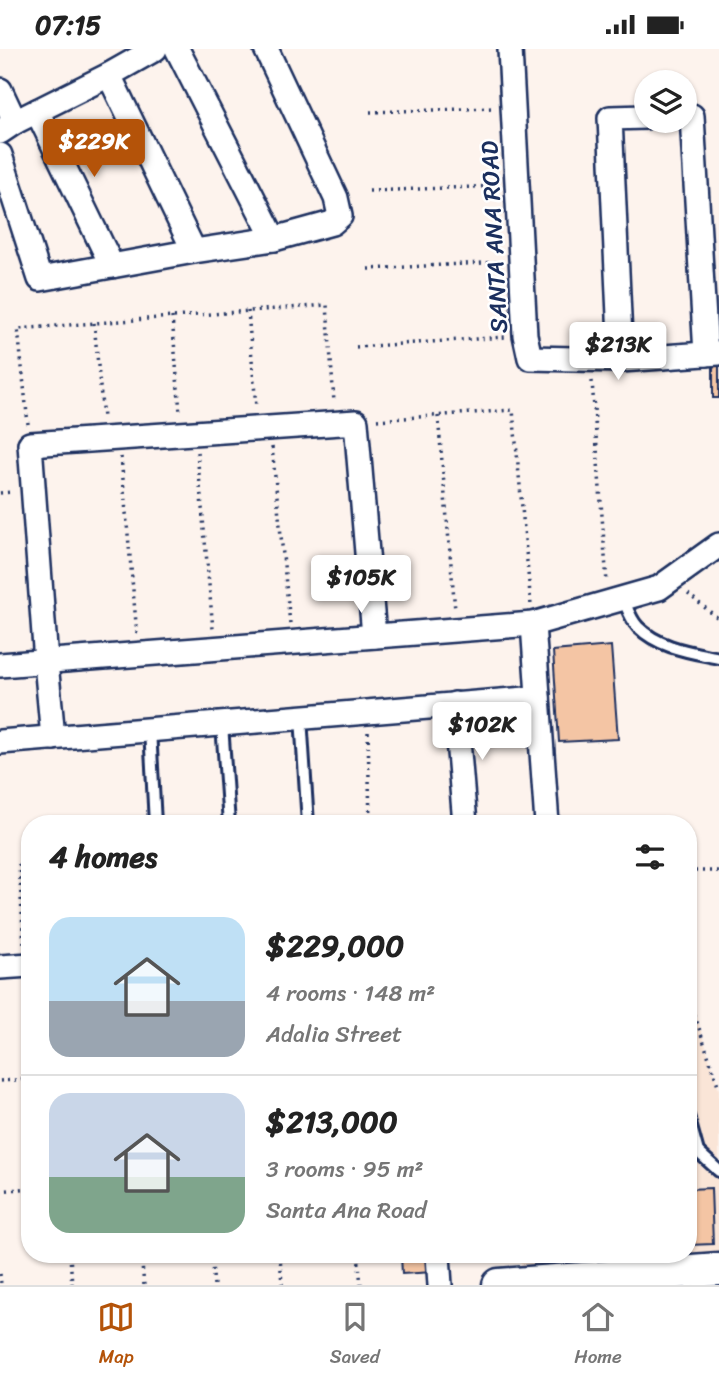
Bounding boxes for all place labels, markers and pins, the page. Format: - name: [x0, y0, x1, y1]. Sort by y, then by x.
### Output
- pin: $229K: [45, 120, 143, 179]
- pin: $213K: [569, 323, 667, 382]
- pin: $105K: [312, 555, 410, 615]
- pin: $102K: [433, 703, 531, 762]

